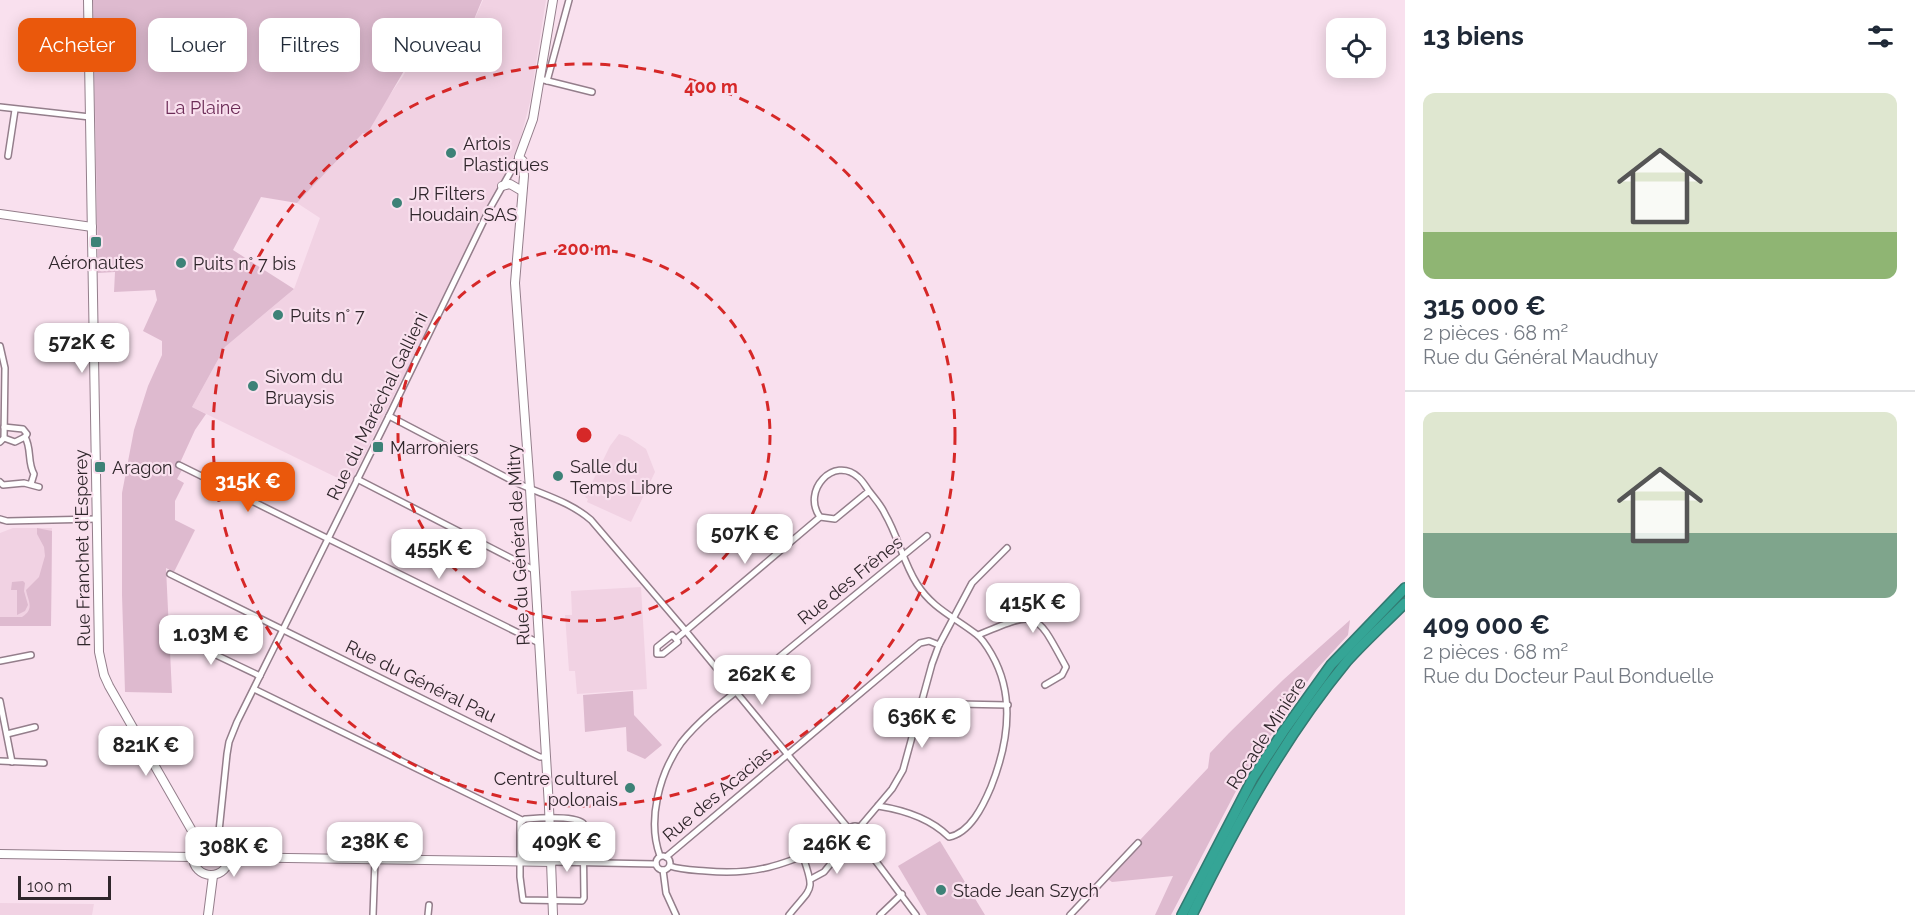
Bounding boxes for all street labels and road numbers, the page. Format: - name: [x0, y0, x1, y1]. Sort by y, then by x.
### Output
- street label: Rue du Maréchal Gallieni: [322, 309, 432, 503]
- street label: Rue du Général de Mitry: [502, 444, 534, 646]
- street label: Rue Franchet d'Esperey: [70, 449, 94, 647]
- street label: Rue des Frênes: [793, 531, 907, 629]
- street label: Rue du Général Pau: [342, 635, 500, 727]
- street label: Rocade Minière: [1222, 673, 1310, 793]
- street label: Rue des Acacias: [658, 742, 776, 846]

